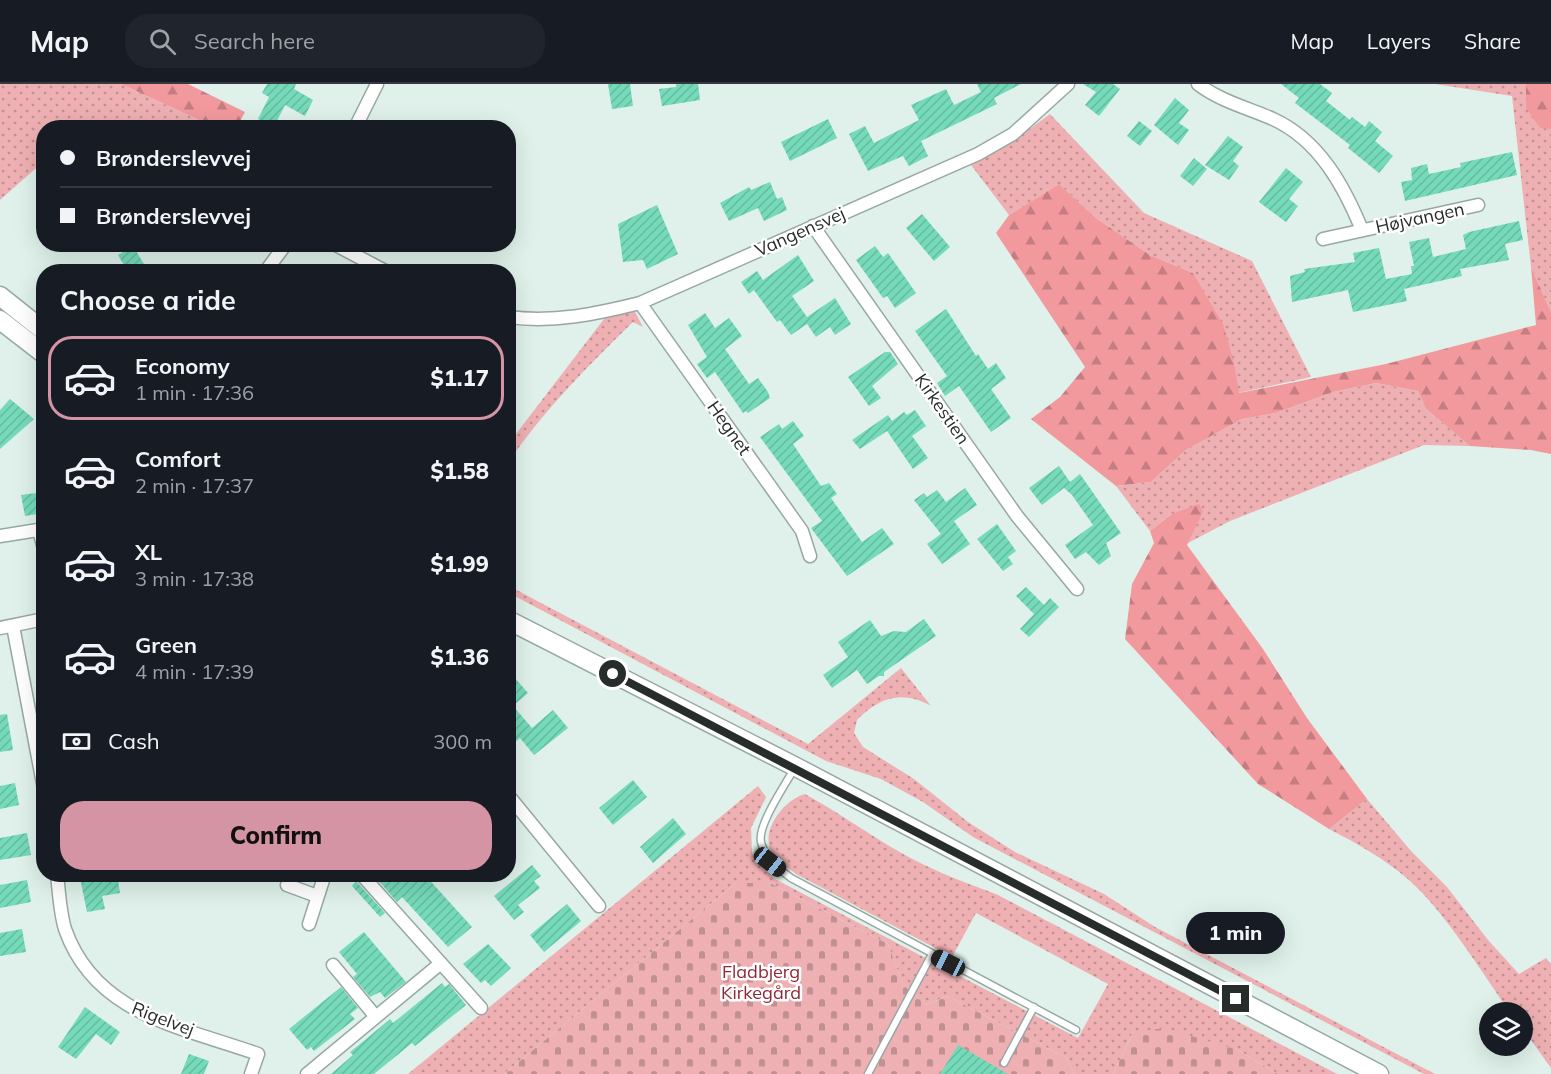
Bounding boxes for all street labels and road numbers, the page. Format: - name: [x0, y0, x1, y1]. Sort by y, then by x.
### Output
- street label: Højvangen: [1373, 197, 1466, 238]
- street label: Vangensvej: [751, 201, 848, 262]
- street label: Kirkestien: [910, 369, 975, 448]
- street label: Hegnet: [702, 396, 756, 459]
- street label: Rigelvej: [129, 996, 198, 1041]

